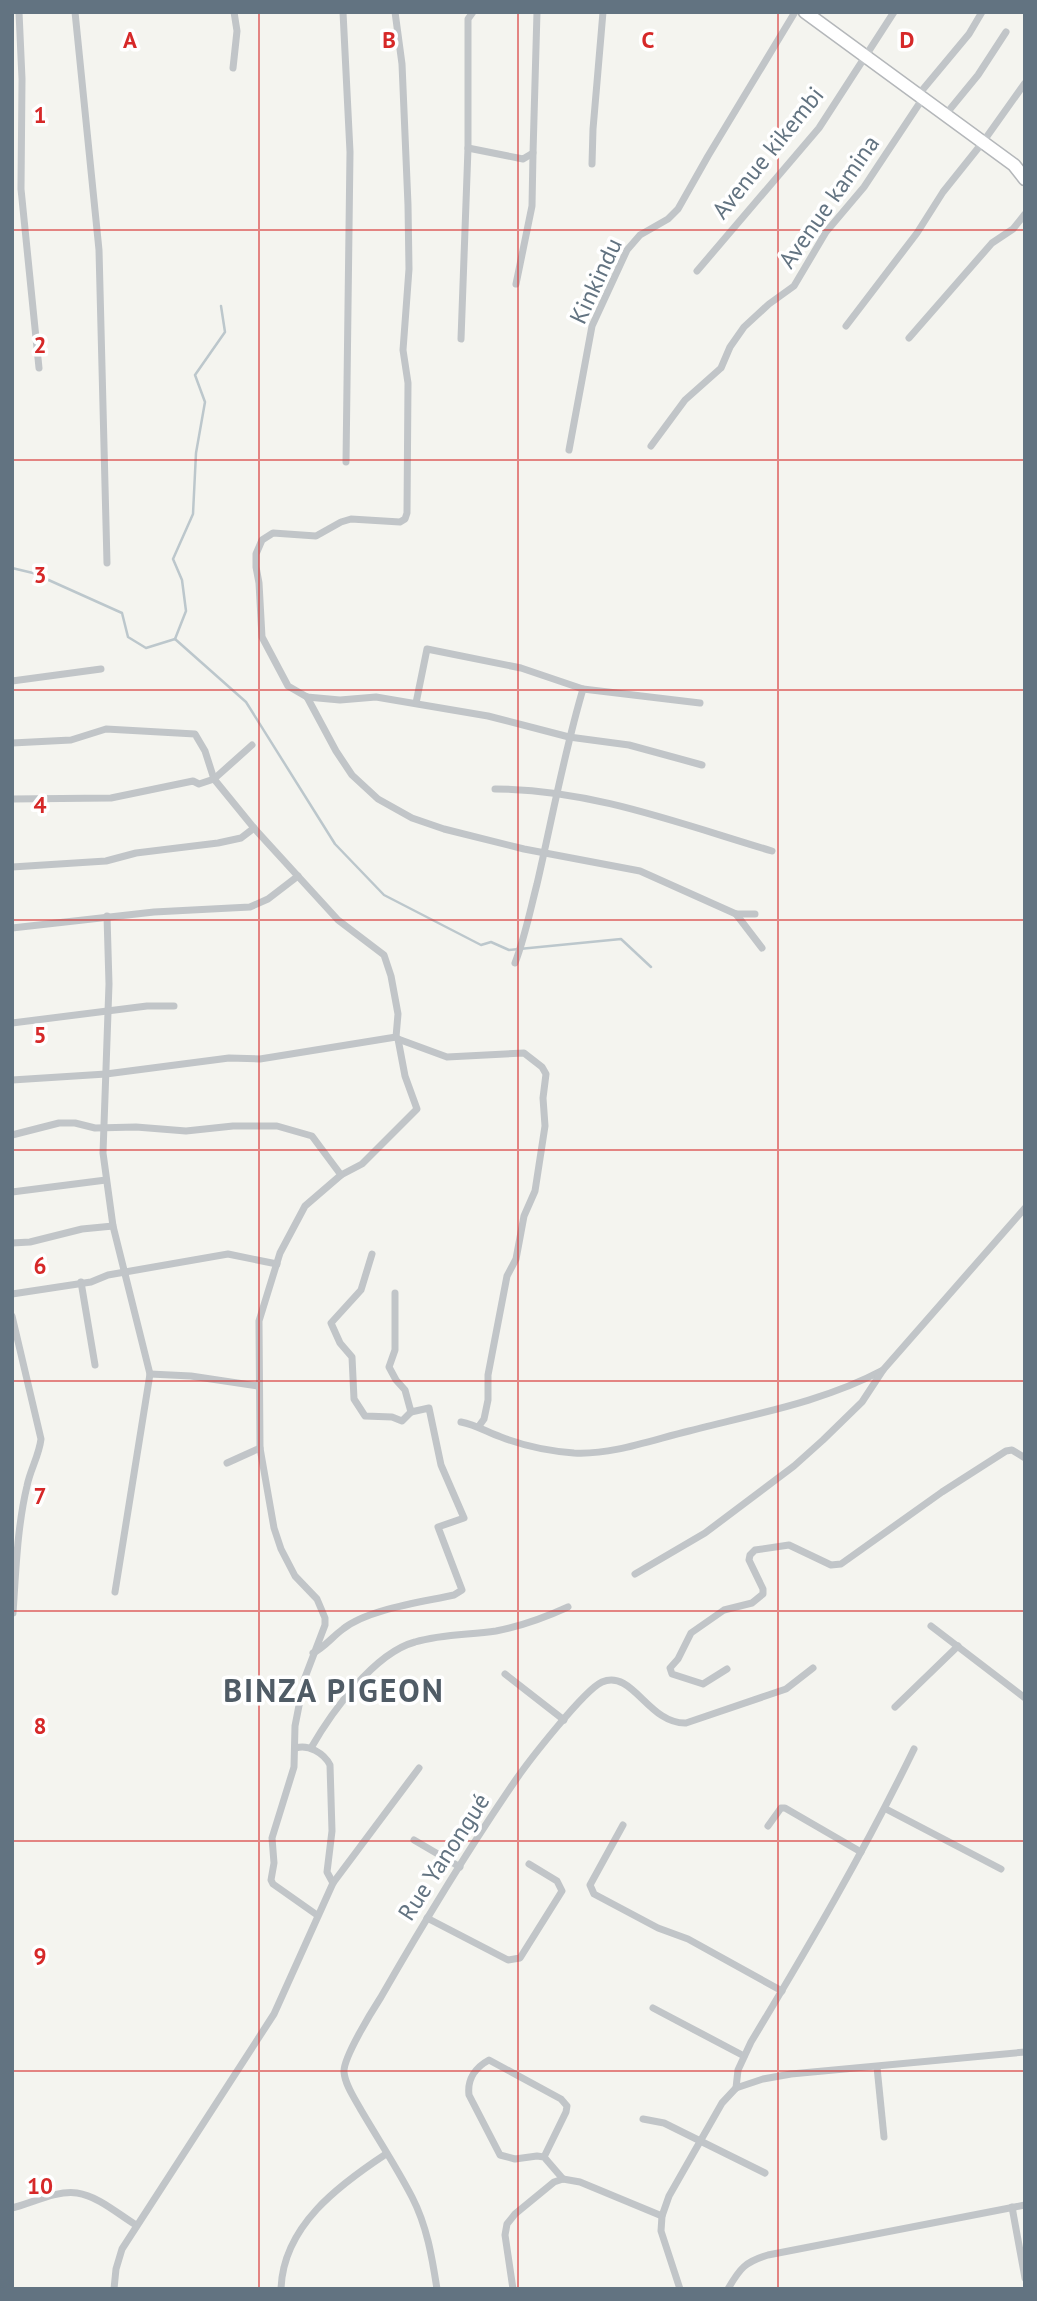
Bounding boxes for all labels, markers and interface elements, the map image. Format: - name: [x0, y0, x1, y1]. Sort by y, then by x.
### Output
- text: A: [123, 25, 137, 54]
- text: B: [382, 25, 396, 54]
- text: C: [642, 25, 655, 54]
- text: D: [900, 25, 914, 54]
- street label: Avenue kikembi: [705, 80, 830, 225]
- text: 1: [33, 100, 47, 129]
- street label: Avenue kamina: [771, 129, 886, 274]
- street label: Kinkindu: [562, 233, 629, 329]
- text: 2: [33, 330, 47, 359]
- text: 3: [33, 560, 47, 589]
- text: 4: [33, 790, 47, 819]
- text: 5: [33, 1020, 47, 1049]
- text: 6: [33, 1251, 47, 1280]
- text: 7: [33, 1481, 47, 1510]
- district label: BINZA PIGEON: [223, 1669, 445, 1711]
- text: 8: [33, 1711, 47, 1740]
- street label: Rue Yanongué: [391, 1787, 496, 1926]
- text: 9: [33, 1941, 47, 1970]
- text: 10: [27, 2171, 53, 2200]

